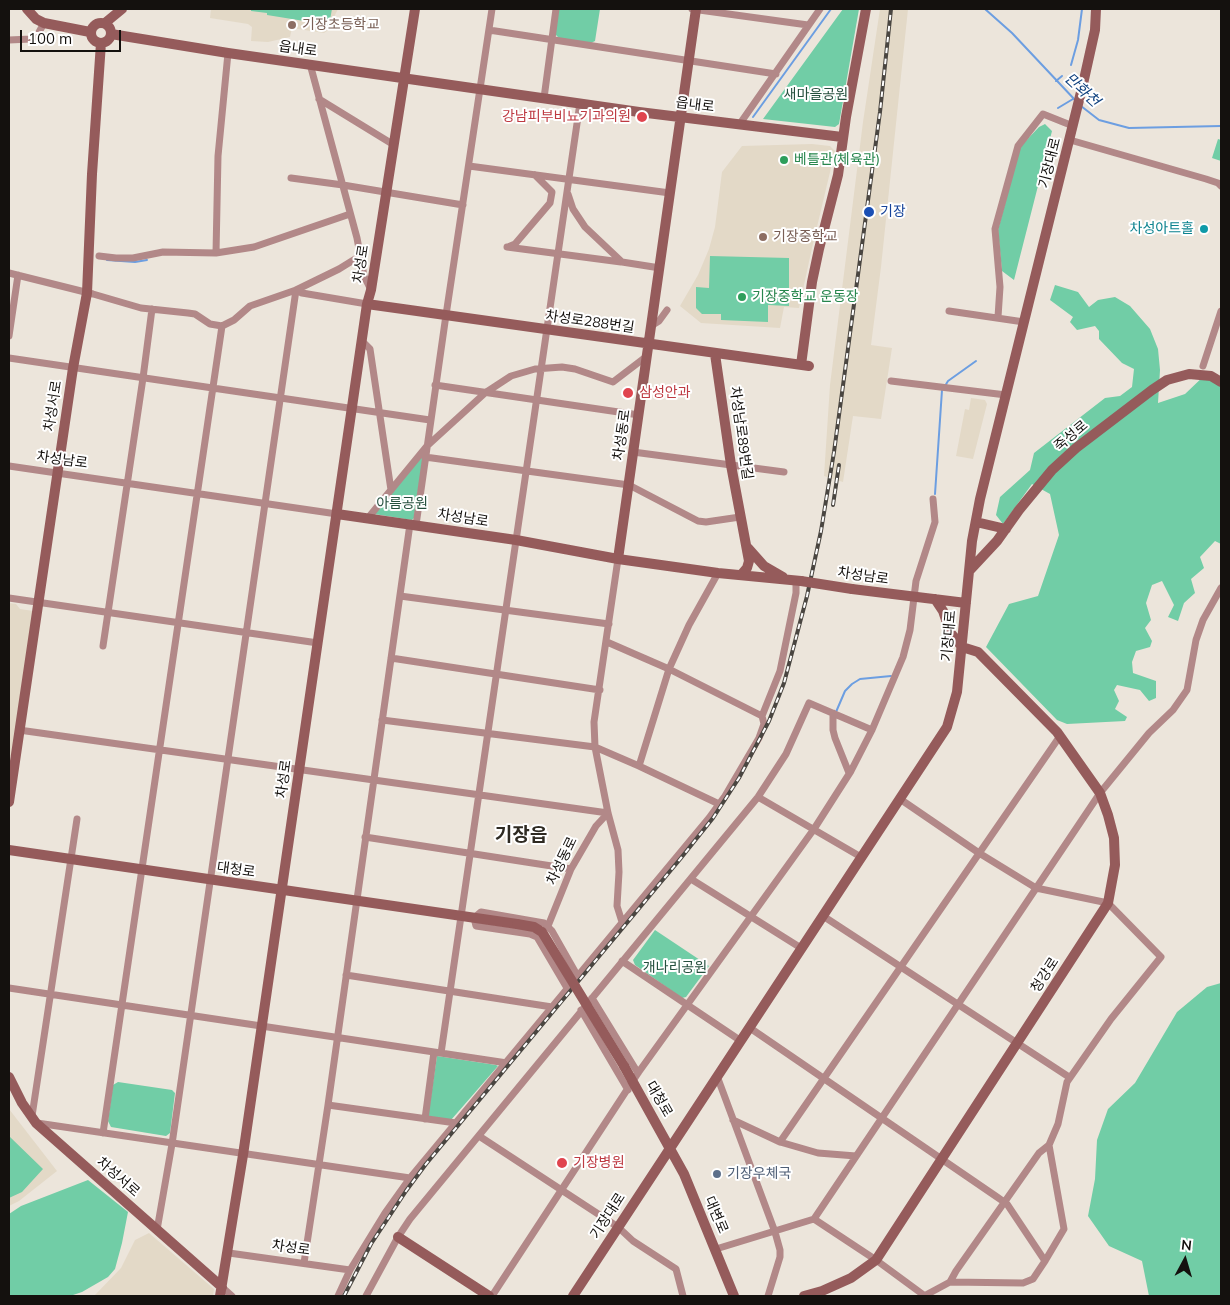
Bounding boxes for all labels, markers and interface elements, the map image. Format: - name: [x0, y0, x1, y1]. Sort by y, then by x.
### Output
- place label: 기장초등학교: [302, 17, 379, 33]
- marker: 기장초등학교: [286, 19, 298, 31]
- scale bar: [22, 20, 124, 52]
- text: 100 m: [28, 29, 72, 48]
- street label: 읍내로: [278, 38, 318, 60]
- water label: 만화천: [1061, 69, 1103, 111]
- park label: 새마을공원: [784, 87, 848, 103]
- street label: 읍내로: [675, 94, 715, 116]
- place label: 강남피부비뇨기과의원: [502, 109, 631, 125]
- marker: 강남피부비뇨기과의원: [635, 110, 649, 124]
- street label: 기장대로: [1036, 136, 1064, 190]
- place label: 베틀관(체육관): [794, 152, 880, 168]
- marker: 베틀관(체육관): [778, 154, 790, 166]
- place label: 기장: [880, 204, 906, 220]
- marker: 기장: [862, 205, 876, 219]
- place label: 차성아트홀: [1130, 221, 1194, 237]
- marker: 차성아트홀: [1198, 223, 1210, 235]
- place label: 기장중학교: [773, 229, 837, 245]
- marker: 기장중학교: [757, 231, 769, 243]
- street label: 차성로: [350, 244, 372, 284]
- place label: 기장중학교 운동장: [752, 289, 859, 305]
- marker: 기장중학교 운동장: [736, 291, 748, 303]
- street label: 차성로288번길: [544, 307, 636, 337]
- street label: 차성서로: [41, 379, 65, 433]
- place label: 삼성안과: [639, 385, 691, 401]
- street label: 차성남로89번길: [726, 385, 756, 481]
- marker: 삼성안과: [621, 386, 635, 400]
- street label: 차성동로: [610, 408, 634, 462]
- street label: 죽성로: [1051, 417, 1091, 455]
- street label: 차성남로: [35, 448, 89, 472]
- park label: 아름공원: [376, 496, 428, 512]
- street label: 차성남로: [436, 506, 490, 530]
- street label: 차성남로: [836, 564, 890, 588]
- street label: 기장대로: [938, 610, 960, 662]
- street label: 차성로: [273, 759, 295, 799]
- district label: 기장읍: [495, 824, 547, 846]
- street label: 차성동로: [543, 834, 581, 888]
- street label: 대청로: [216, 859, 256, 881]
- street label: 청강로: [1027, 954, 1063, 996]
- park label: 개나리공원: [643, 960, 707, 976]
- street label: 대청로: [642, 1078, 676, 1120]
- street label: 차성서로: [93, 1154, 143, 1200]
- place label: 기장병원: [573, 1155, 625, 1171]
- marker: 기장병원: [555, 1156, 569, 1170]
- place label: 기장우체국: [727, 1166, 791, 1182]
- marker: 기장우체국: [711, 1168, 723, 1180]
- street label: 기장대로: [587, 1190, 629, 1242]
- street label: 대변로: [701, 1194, 731, 1236]
- north arrow: [1160, 1235, 1210, 1285]
- text: N: [1180, 1236, 1193, 1255]
- street label: 차성로: [271, 1237, 311, 1259]

